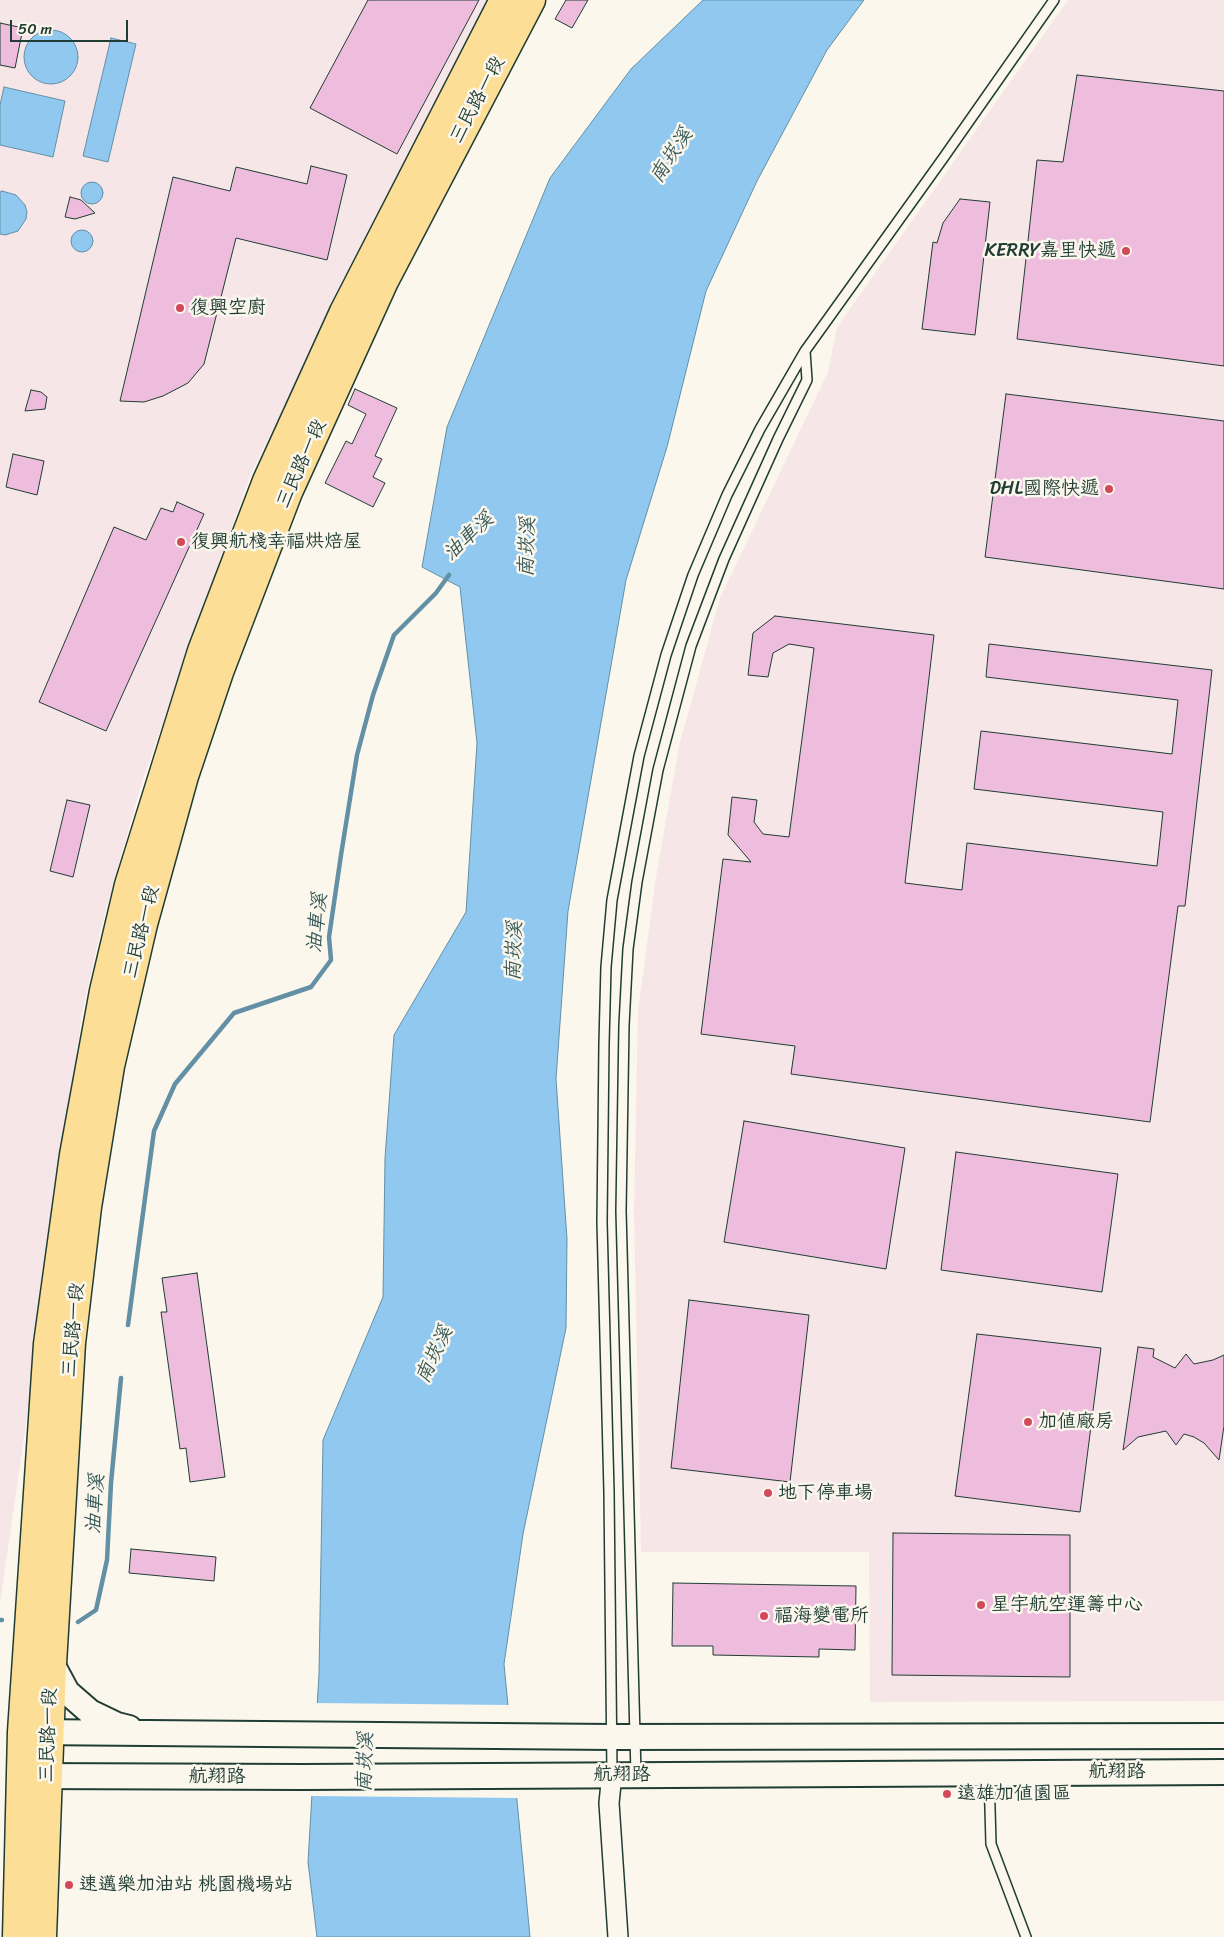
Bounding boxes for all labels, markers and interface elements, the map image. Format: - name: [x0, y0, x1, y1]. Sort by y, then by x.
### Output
- scale bar: [12, 10, 130, 42]
- text: 50 m: [18, 16, 52, 42]
- street label: 三民路一段: [446, 53, 510, 147]
- water label: 南崁溪: [646, 124, 698, 188]
- place label: KERRY嘉里快遞: [985, 240, 1116, 262]
- marker: KERRY嘉里快遞: [1120, 245, 1132, 257]
- place label: 復興空廚: [190, 297, 266, 319]
- marker: 復興空廚: [174, 302, 186, 314]
- street label: 三民路一段: [272, 416, 332, 512]
- place label: DHL國際快遞: [989, 478, 1099, 500]
- marker: DHL國際快遞: [1103, 483, 1115, 495]
- water label: 油車溪: [439, 508, 499, 566]
- water label: 南崁溪: [515, 517, 541, 577]
- place label: 復興航棧幸福烘焙屋: [191, 531, 362, 553]
- marker: 復興航棧幸福烘焙屋: [175, 536, 187, 548]
- street label: 三民路一段: [119, 883, 165, 981]
- water label: 油車溪: [303, 892, 333, 954]
- water label: 南崁溪: [502, 921, 528, 981]
- street label: 三民路一段: [59, 1282, 89, 1378]
- water label: 南崁溪: [411, 1323, 459, 1387]
- place label: 加值廠房: [1038, 1411, 1114, 1433]
- marker: 加值廠房: [1022, 1416, 1034, 1428]
- water label: 油車溪: [82, 1473, 110, 1535]
- place label: 地下停車場: [778, 1482, 873, 1504]
- marker: 地下停車場: [762, 1487, 774, 1499]
- place label: 星宇航空運籌中心: [991, 1594, 1143, 1616]
- marker: 星宇航空運籌中心: [975, 1599, 987, 1611]
- place label: 福海變電所: [774, 1605, 869, 1627]
- marker: 福海變電所: [758, 1610, 770, 1622]
- street label: 三民路一段: [36, 1687, 62, 1783]
- water label: 南崁溪: [353, 1732, 379, 1792]
- street label: 航翔路: [1089, 1761, 1145, 1783]
- street label: 航翔路: [594, 1764, 650, 1786]
- street label: 航翔路: [189, 1766, 245, 1788]
- place label: 遠雄加值園區: [957, 1783, 1071, 1805]
- marker: 遠雄加值園區: [941, 1788, 953, 1800]
- place label: 速邁樂加油站 桃園機場站: [79, 1874, 293, 1896]
- marker: 速邁樂加油站 桃園機場站: [63, 1879, 75, 1891]

